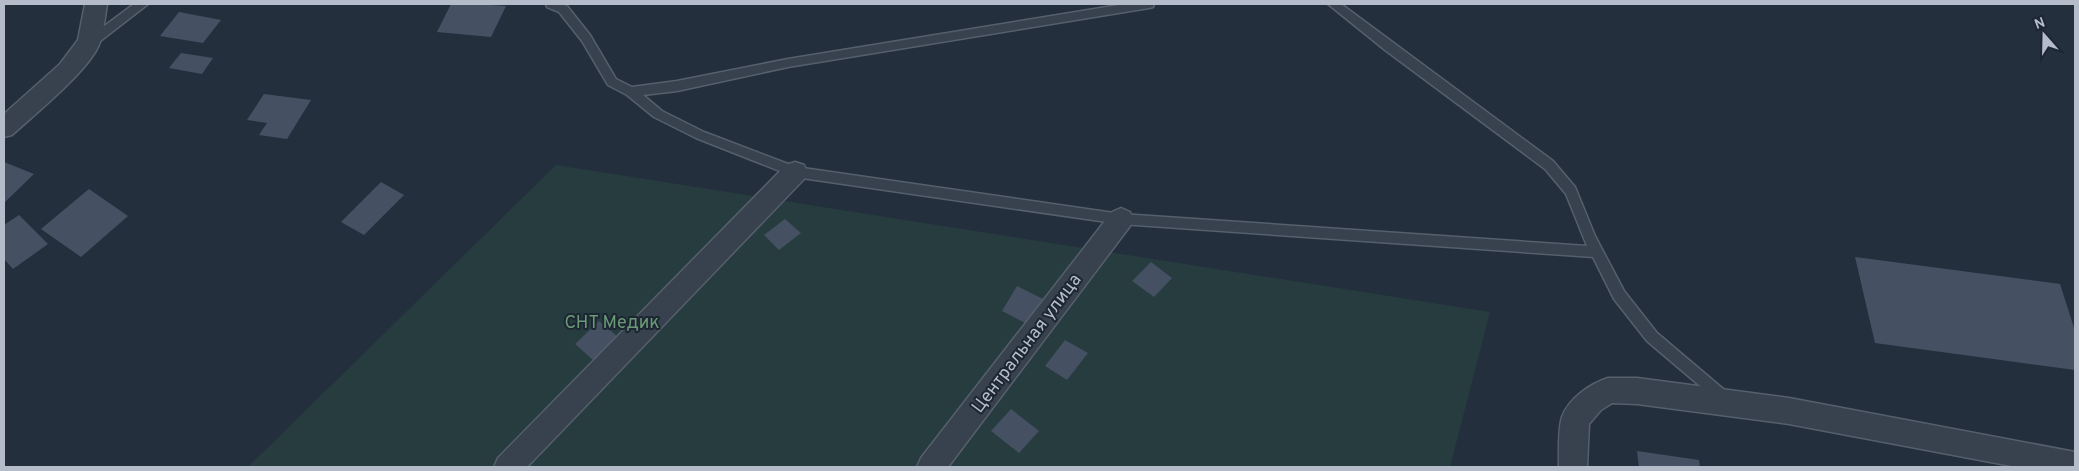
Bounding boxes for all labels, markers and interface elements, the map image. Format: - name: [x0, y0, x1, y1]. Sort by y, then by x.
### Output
- north arrow: [2019, 10, 2069, 60]
- text: N: [2032, 14, 2048, 34]
- street label: Центральная улица: [967, 270, 1087, 418]
- park label: СНТ Медик: [564, 312, 660, 335]

